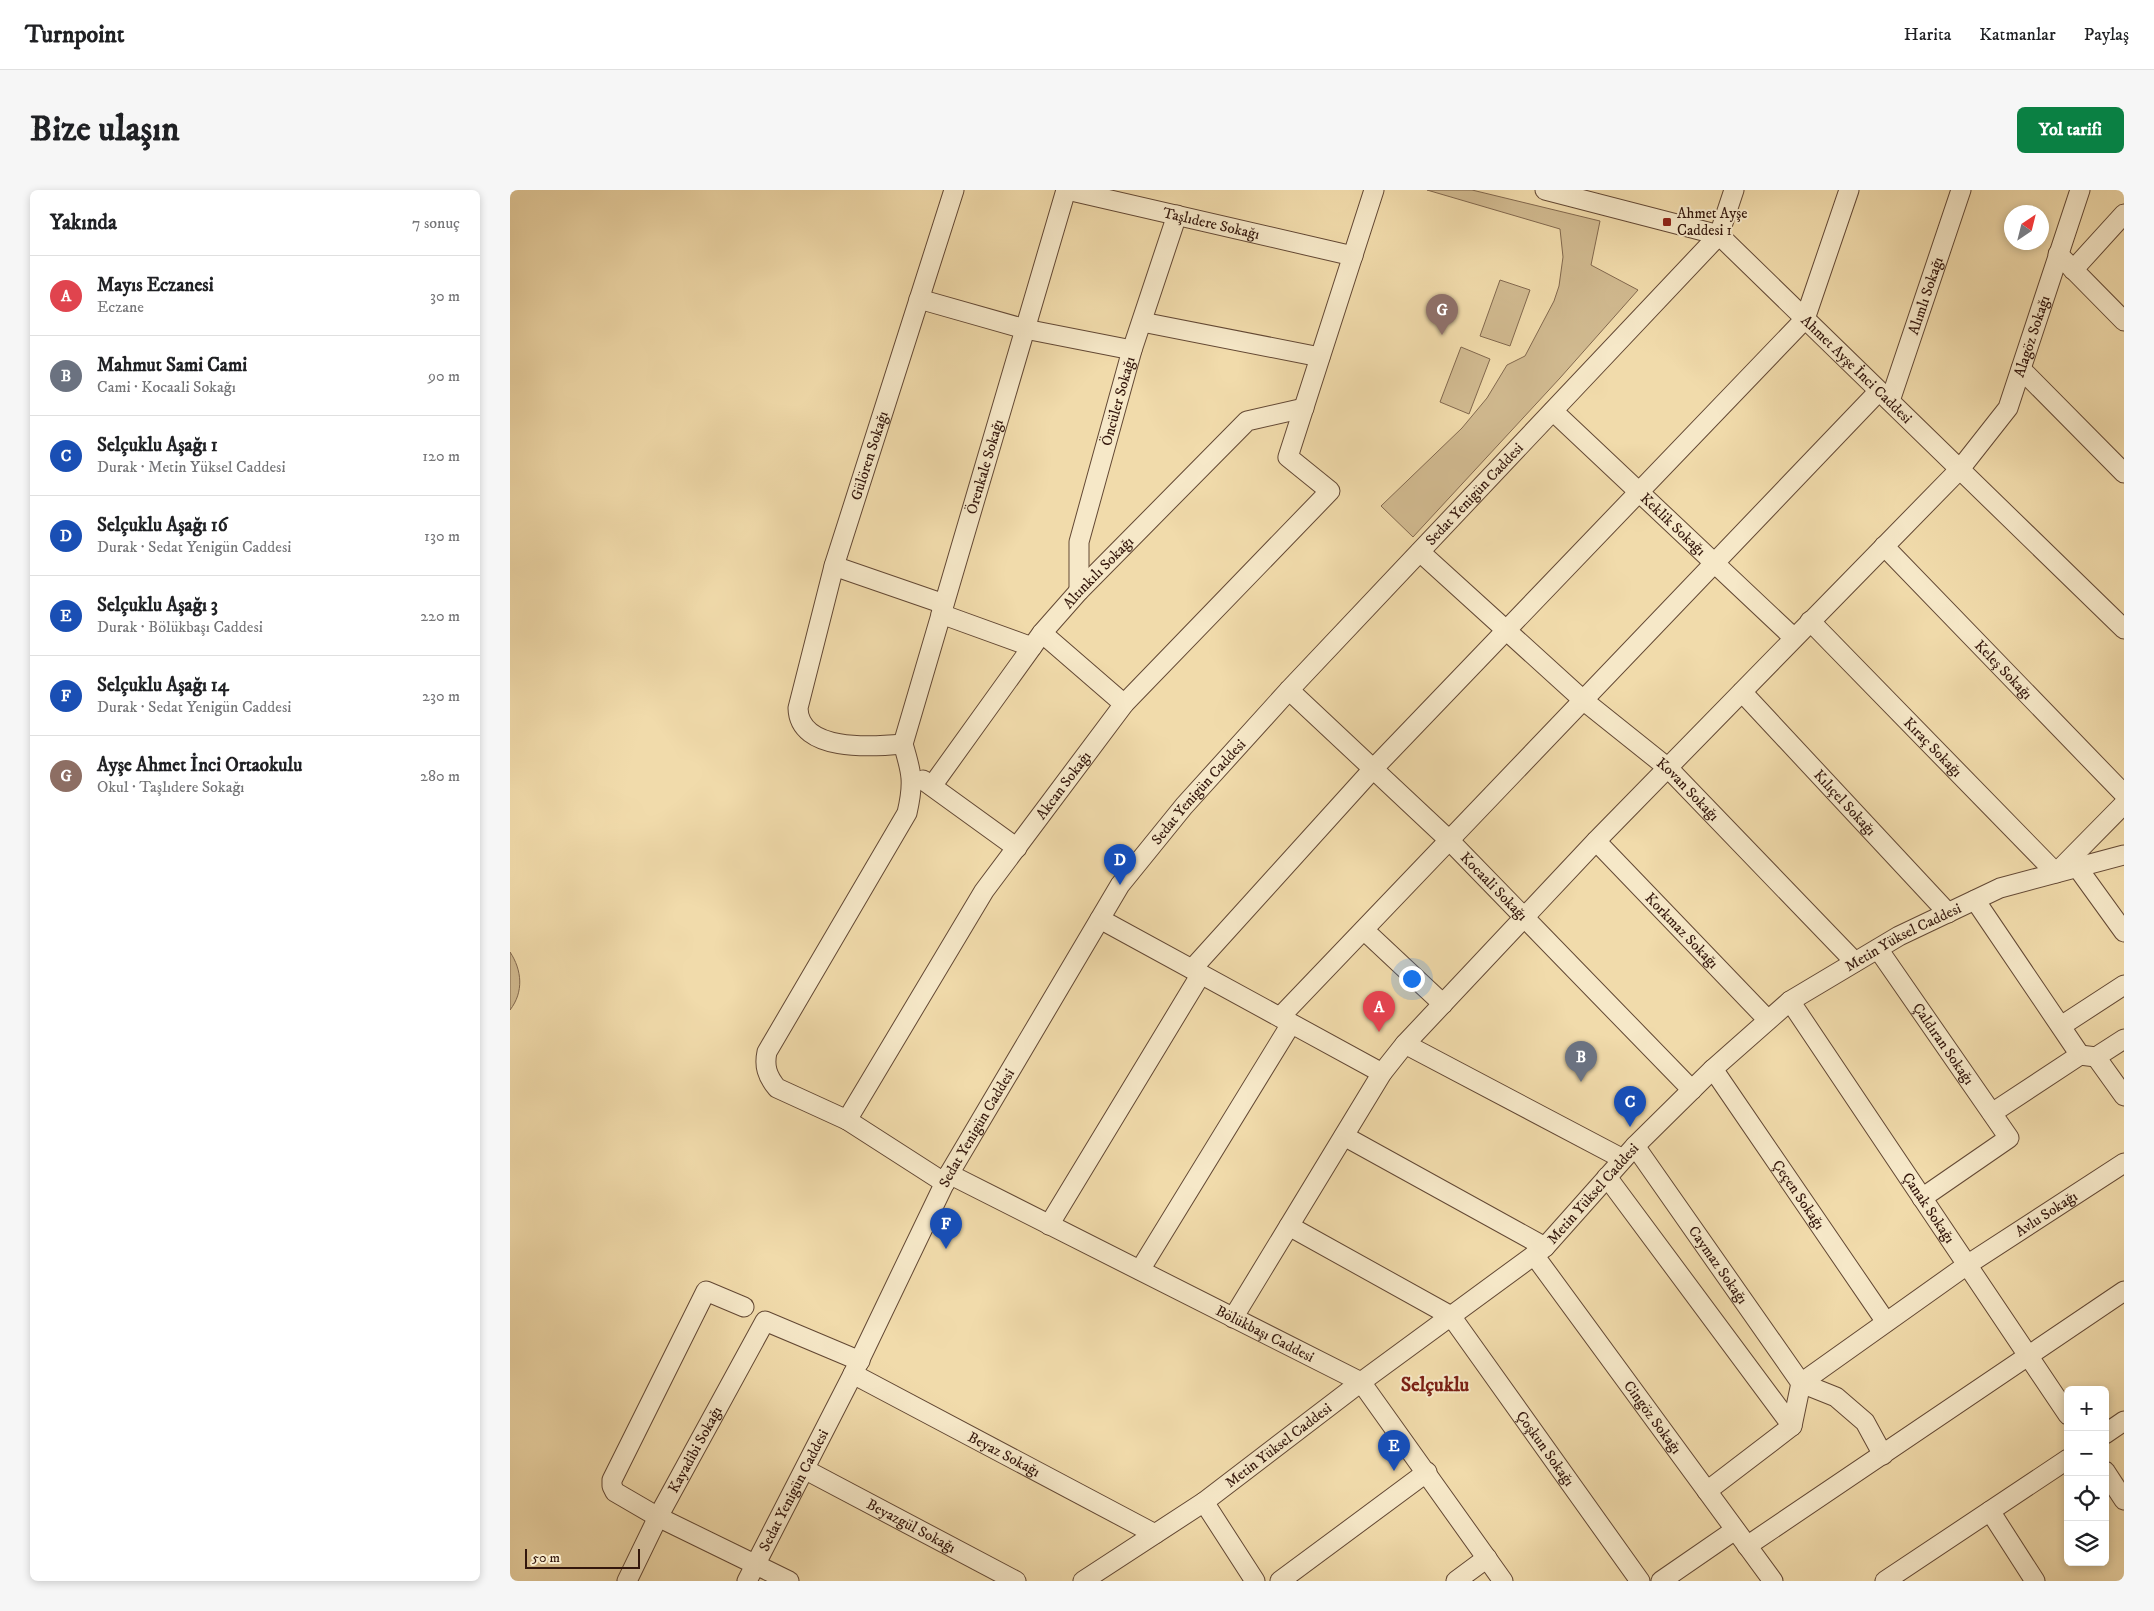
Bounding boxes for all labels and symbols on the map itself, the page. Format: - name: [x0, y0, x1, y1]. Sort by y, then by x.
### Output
- street label: Taşlıdere Sokağı: [1161, 203, 1261, 244]
- place label: Ahmet Ayşe Caddesi 1: [1677, 204, 1747, 240]
- north arrow: [2004, 205, 2049, 250]
- marker: Ahmet Ayşe Caddesi 1: [1661, 216, 1673, 228]
- street label: Alımlı Sokağı: [1904, 254, 1948, 337]
- street label: Alagöz Sokağı: [2010, 293, 2055, 380]
- pin: G: [1426, 294, 1458, 335]
- street label: Ahmet Ayşe İnci Caddesi: [1797, 311, 1916, 428]
- street label: Öncüler Sokağı: [1097, 355, 1140, 448]
- street label: Gülören Sokağı: [847, 409, 893, 503]
- street label: Örenkale Sokağı: [962, 417, 1008, 517]
- street label: Sedat Yenigün Caddesi: [1421, 439, 1528, 550]
- street label: Keklik Sokağı: [1636, 489, 1710, 560]
- street label: Altınkılı Sokağı: [1059, 532, 1138, 613]
- street label: Keleş Sokağı: [1970, 636, 2036, 704]
- street label: Kıraç Sokağı: [1899, 713, 1966, 781]
- street label: Sedat Yenigün Caddesi: [1147, 735, 1250, 849]
- street label: Akcan Sokağı: [1032, 747, 1096, 824]
- street label: Kovan Sokağı: [1652, 754, 1723, 825]
- street label: Kılıçel Sokağı: [1809, 766, 1880, 840]
- pin: D: [1104, 844, 1136, 885]
- street label: Kocaali Sokağı: [1456, 848, 1532, 925]
- street label: Korkmaz Sokağı: [1641, 889, 1722, 973]
- street label: Metin Yüksel Caddesi: [1842, 899, 1965, 976]
- your location: [1399, 966, 1425, 992]
- pin: A: [1363, 991, 1395, 1032]
- street label: Çaldıran Sokağı: [1908, 999, 1978, 1089]
- pin: B: [1565, 1041, 1597, 1082]
- street label: Sedat Yenigün Caddesi: [935, 1065, 1019, 1191]
- pin: C: [1614, 1086, 1646, 1127]
- street label: Metin Yüksel Caddesi: [1543, 1139, 1643, 1248]
- street label: Çeçen Sokağı: [1768, 1156, 1829, 1233]
- street label: Çanak Sokağı: [1898, 1169, 1959, 1247]
- street label: Avlu Sokağı: [2012, 1187, 2081, 1241]
- pin: F: [930, 1208, 962, 1249]
- street label: Caymaz Sokağı: [1684, 1222, 1752, 1308]
- street label: Bölükbaşı Caddesi: [1212, 1301, 1317, 1367]
- district label: Selçuklu: [1401, 1373, 1470, 1398]
- street label: Cingöz Sokağı: [1619, 1377, 1686, 1458]
- street label: Metin Yüksel Caddesi: [1222, 1399, 1336, 1492]
- street label: Kayadibi Sokağı: [664, 1403, 727, 1496]
- street label: Çoşkun Sokağı: [1512, 1407, 1578, 1490]
- street label: Sedat Yenigün Caddesi: [755, 1426, 833, 1555]
- street label: Beyaz Sokağı: [964, 1428, 1043, 1481]
- pin: E: [1378, 1430, 1410, 1471]
- street label: Beyazgül Sokağı: [863, 1495, 959, 1557]
- scale bar: [525, 1546, 640, 1569]

